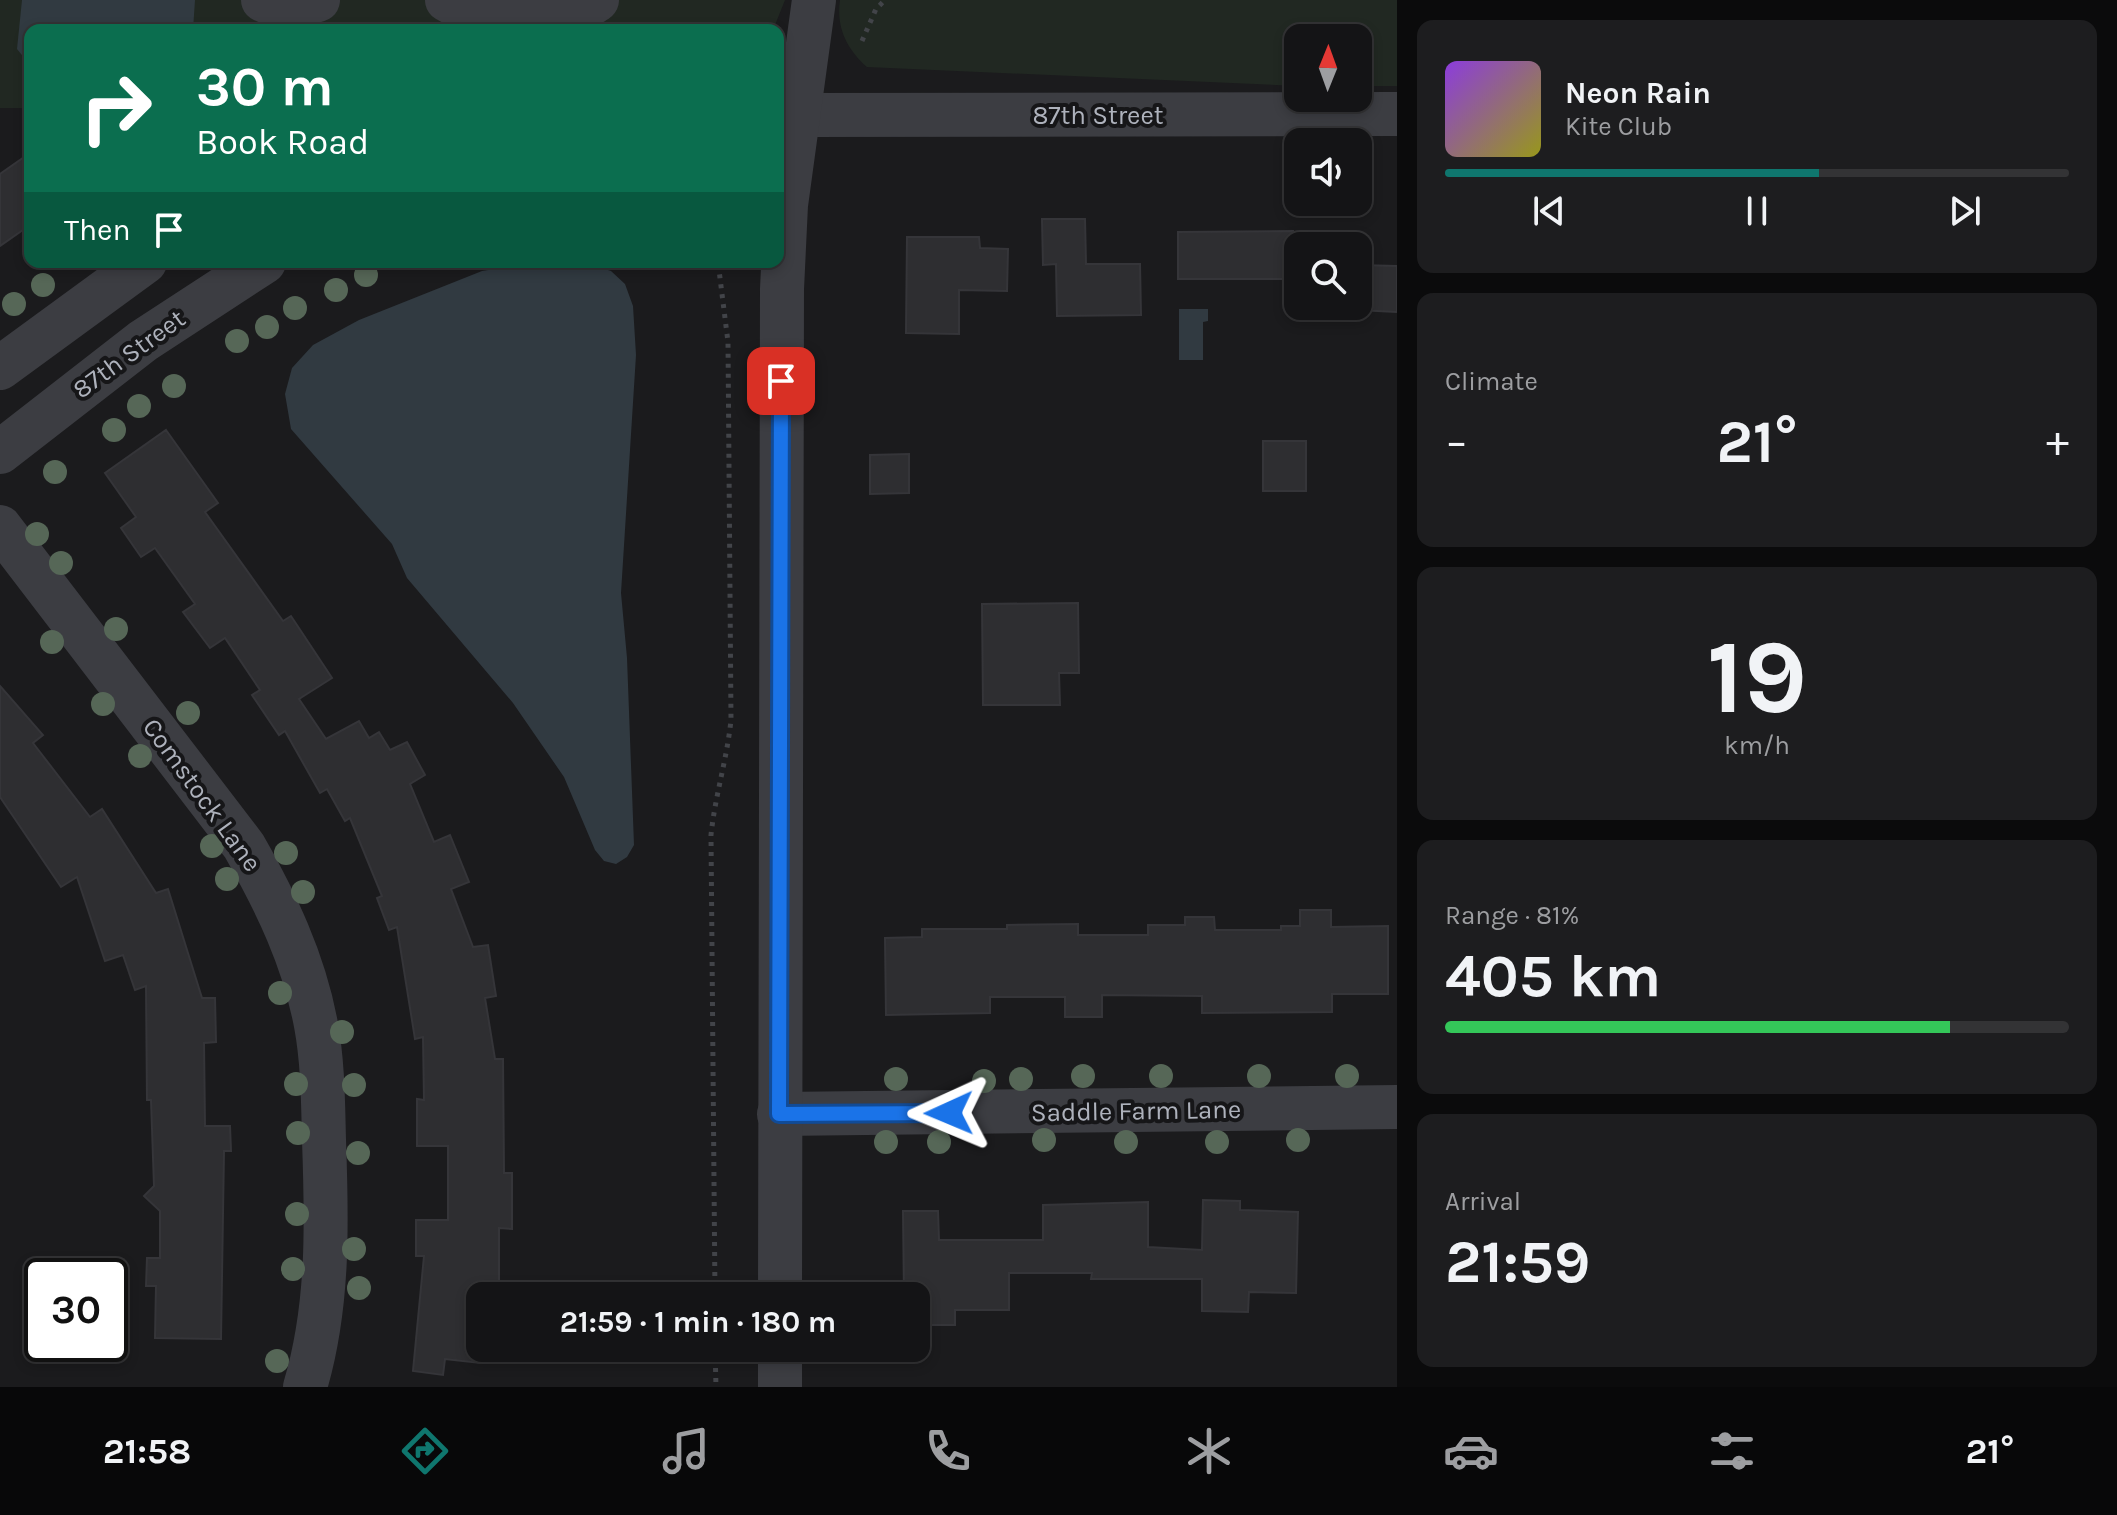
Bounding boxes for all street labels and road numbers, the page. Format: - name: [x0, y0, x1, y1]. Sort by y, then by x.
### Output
- street label: 87th Street: [1032, 100, 1164, 131]
- street label: 87th Street: [67, 303, 191, 405]
- street label: Comstock Lane: [136, 712, 268, 878]
- street label: Saddle Farm Lane: [1031, 1094, 1241, 1128]

